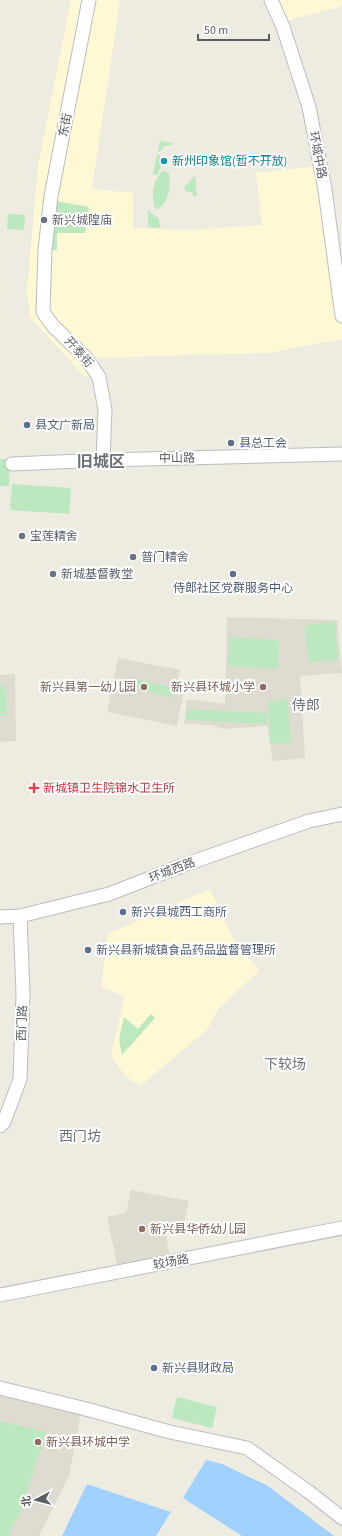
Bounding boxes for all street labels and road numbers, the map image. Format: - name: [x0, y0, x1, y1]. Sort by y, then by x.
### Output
- street label: 东街: [55, 112, 76, 139]
- street label: 环城中路: [305, 130, 330, 180]
- street label: 开泰街: [60, 333, 97, 371]
- street label: 中山路: [159, 450, 195, 467]
- street label: 环城西路: [147, 854, 198, 887]
- street label: 西门路: [13, 1005, 32, 1041]
- street label: 较场路: [152, 1251, 190, 1274]

